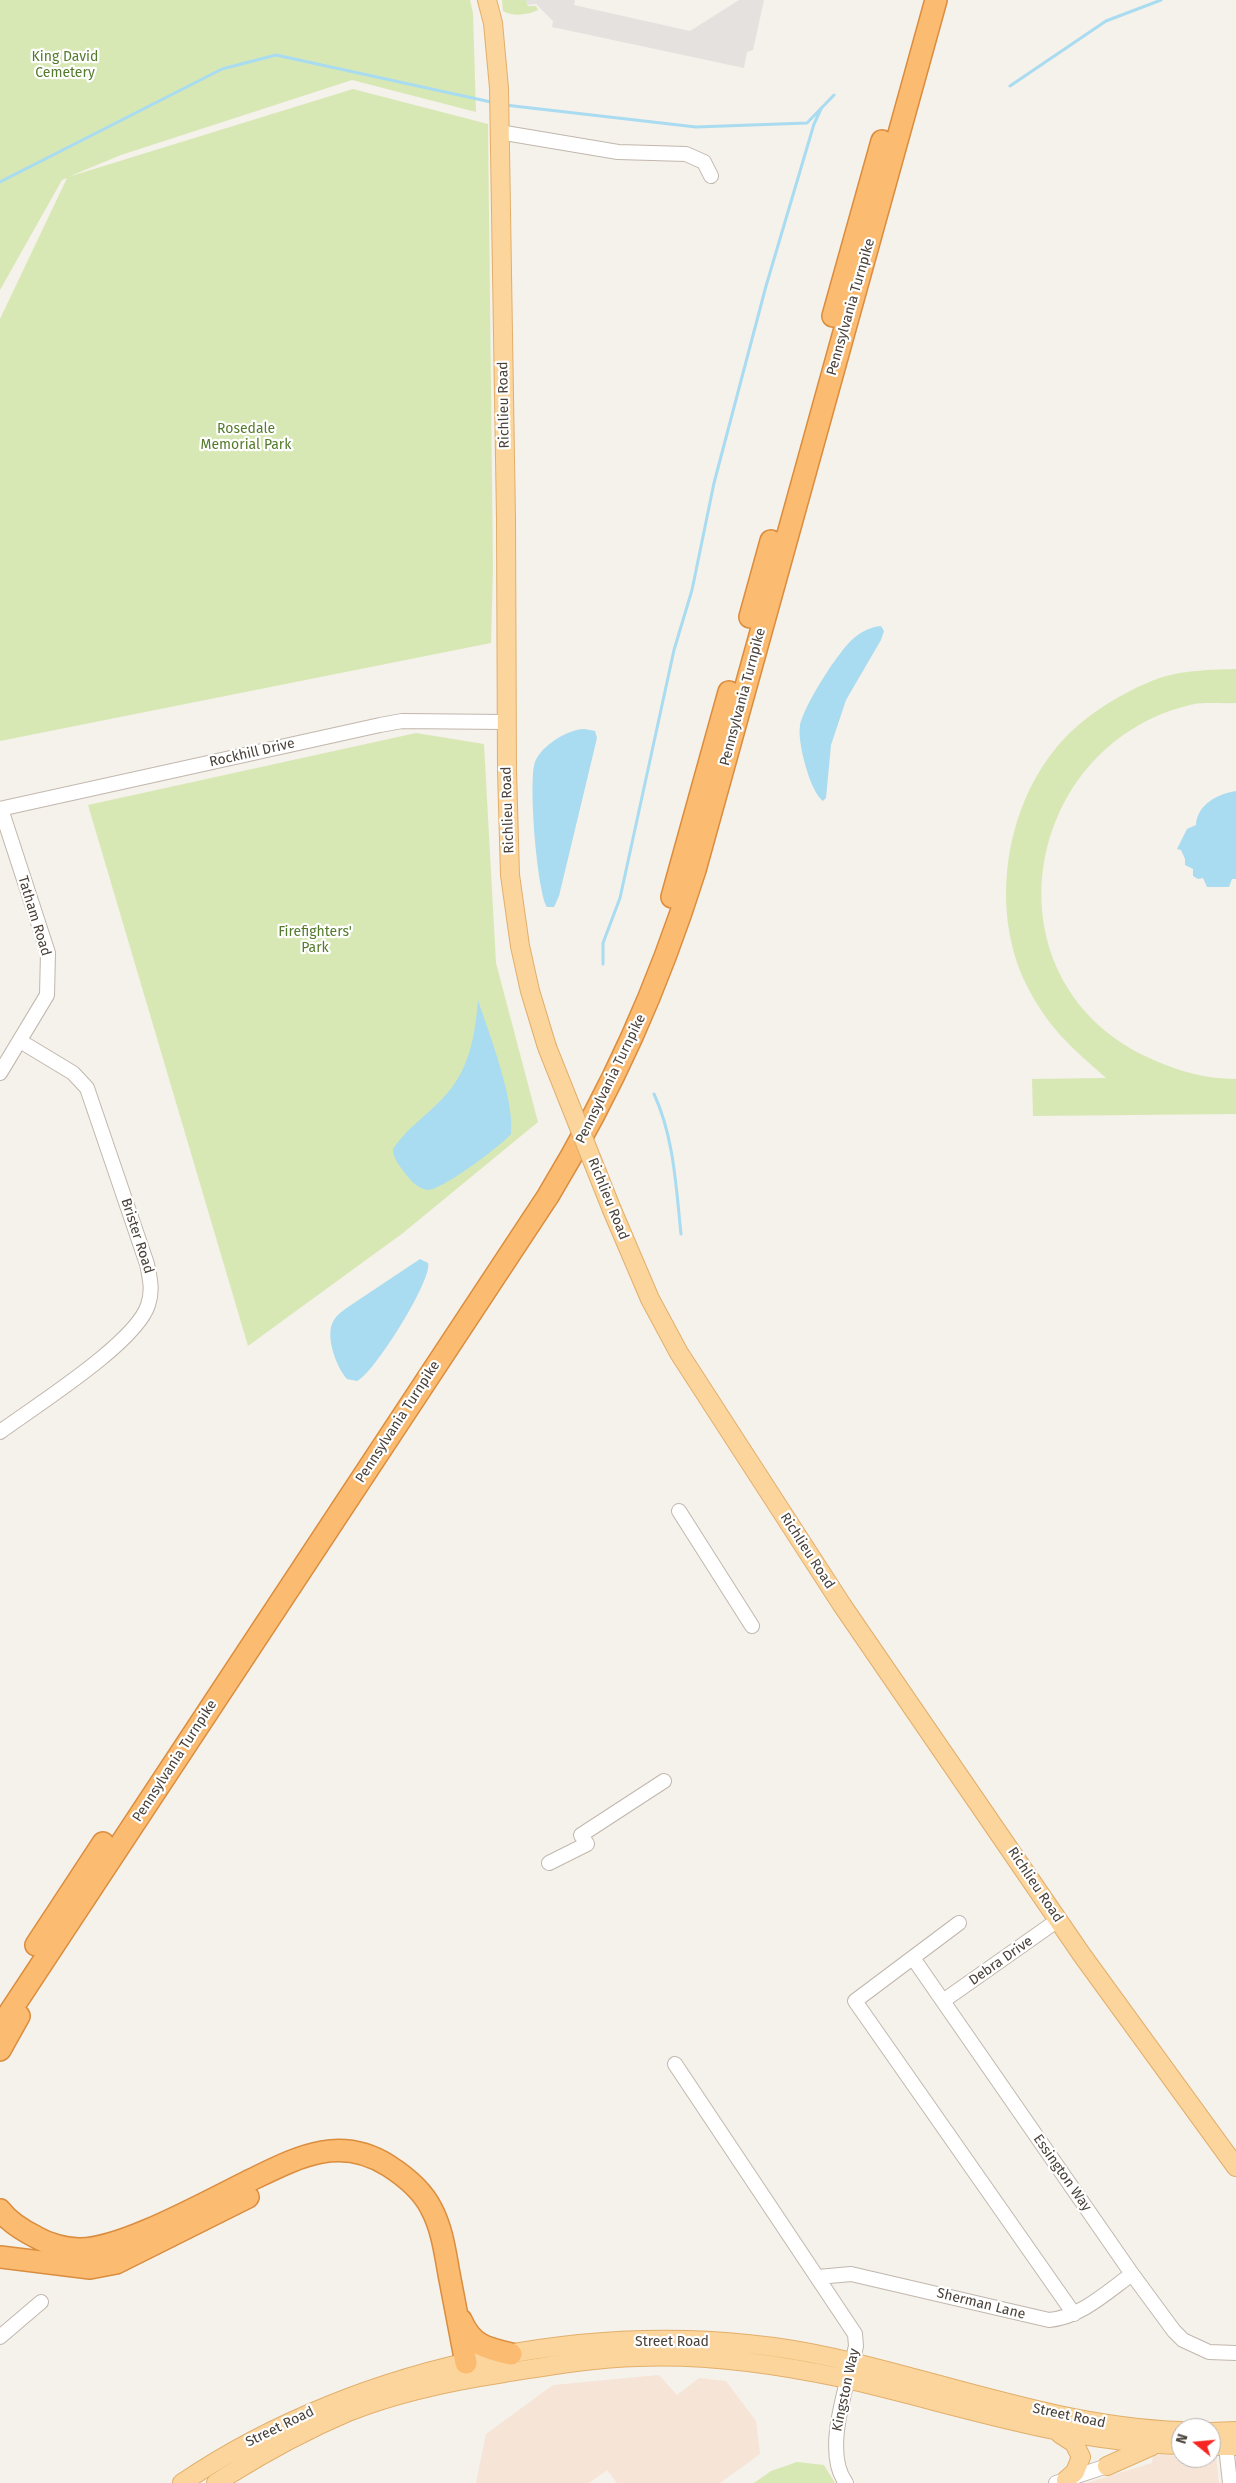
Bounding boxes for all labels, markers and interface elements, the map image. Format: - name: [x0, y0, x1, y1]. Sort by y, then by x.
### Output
- park label: King David Cemetery: [32, 49, 98, 82]
- street label: Pennsylvania Turnpike: [823, 236, 879, 378]
- street label: Richlieu Road: [495, 361, 513, 449]
- park label: Rosedale Memorial Park: [201, 421, 291, 454]
- street label: Pennsylvania Turnpike: [717, 626, 769, 768]
- street label: Rockhill Drive: [208, 735, 296, 771]
- street label: Richlieu Road: [498, 766, 518, 854]
- street label: Tatham Road: [14, 874, 54, 958]
- park label: Firefighters' Park: [278, 924, 352, 956]
- street label: Pennsylvania Turnpike: [572, 1011, 650, 1147]
- street label: Richlieu Road: [584, 1155, 632, 1243]
- street label: Brister Road: [117, 1196, 157, 1276]
- street label: Pennsylvania Turnpike: [352, 1358, 444, 1486]
- street label: Richlieu Road: [776, 1510, 838, 1592]
- street label: Pennsylvania Turnpike: [129, 1697, 221, 1825]
- street label: Richlieu Road: [1004, 1844, 1066, 1926]
- street label: Debra Drive: [966, 1933, 1036, 1989]
- street label: Essington Way: [1029, 2131, 1095, 2215]
- street label: Sherman Lane: [935, 2285, 1027, 2323]
- street label: Street Road: [635, 2334, 709, 2350]
- street label: Kingston Way: [829, 2347, 863, 2433]
- street label: Street Road: [1031, 2400, 1107, 2432]
- street label: Street Road: [243, 2403, 317, 2451]
- north arrow: [1171, 2418, 1221, 2468]
- text: N: [1173, 2432, 1192, 2446]

